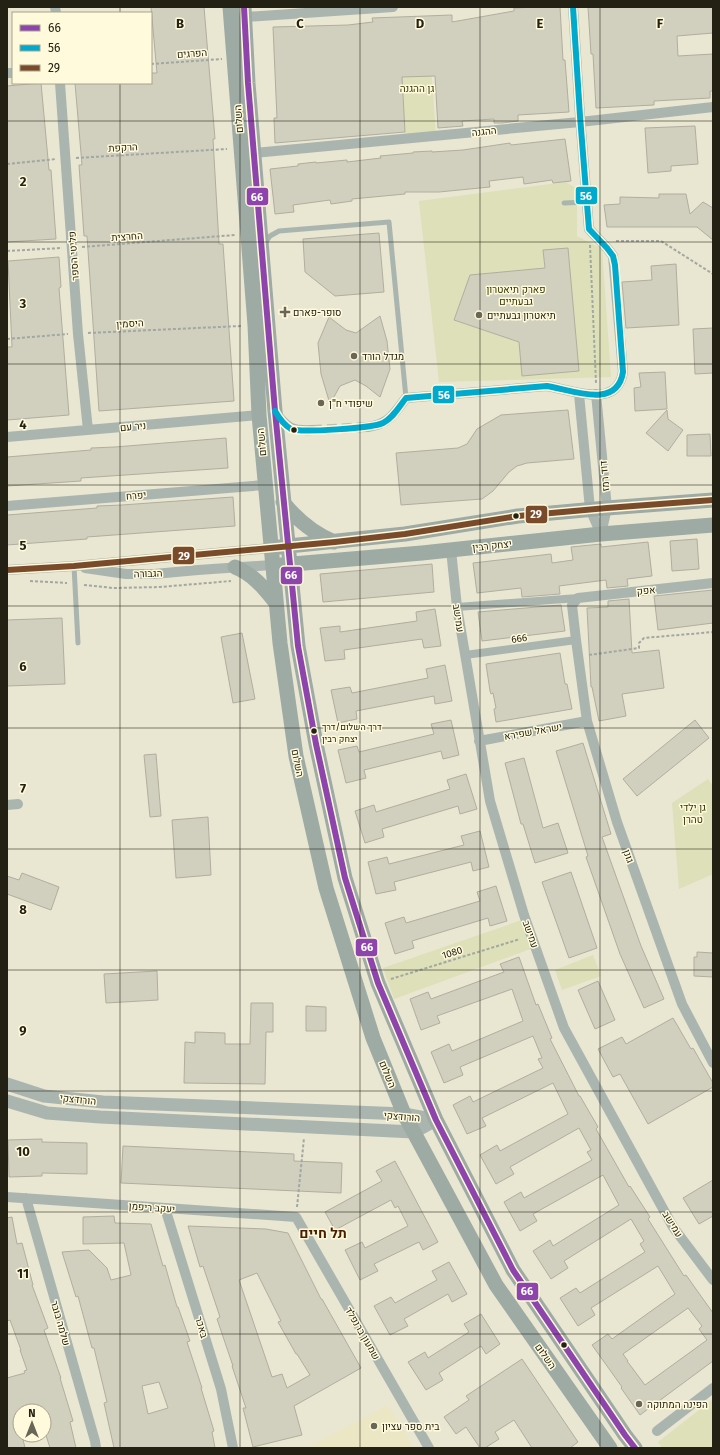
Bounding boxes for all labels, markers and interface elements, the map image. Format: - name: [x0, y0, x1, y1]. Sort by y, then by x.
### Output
- legend: [12, 12, 152, 84]
- text: B: [176, 16, 184, 31]
- text: C: [296, 16, 304, 31]
- text: D: [416, 16, 425, 31]
- text: E: [537, 16, 544, 31]
- text: F: [657, 16, 664, 31]
- text: 66: [48, 21, 61, 35]
- text: 56: [48, 41, 60, 55]
- street label: הפרגים: [177, 47, 208, 61]
- text: 29: [48, 61, 60, 75]
- park label: גן ההגנה: [400, 83, 434, 95]
- street label: השלום: [232, 104, 246, 133]
- street label: ההגנה: [471, 125, 497, 139]
- street label: הרקפת: [108, 141, 138, 155]
- text: 2: [20, 174, 27, 189]
- line badge: 56: [575, 186, 598, 205]
- line badge: 66: [246, 187, 269, 206]
- text: 56: [580, 190, 592, 203]
- text: 66: [251, 191, 263, 204]
- street label: החרצית: [111, 230, 143, 244]
- street label: פליטי הספר: [66, 231, 82, 281]
- park label: פארק תיאטרון גבעתיים: [486, 284, 546, 308]
- text: 3: [19, 296, 27, 311]
- marker: סופר-פארם: [280, 307, 290, 317]
- place label: סופר-פארם: [293, 307, 341, 319]
- marker: תיאטרון גבעתיים: [474, 310, 484, 320]
- place label: תיאטרון גבעתיים: [487, 310, 556, 322]
- street label: היסמין: [116, 317, 144, 331]
- marker: מגדל הורד: [349, 351, 359, 361]
- place label: מגדל הורד: [362, 351, 404, 363]
- line badge: 56: [432, 385, 455, 404]
- text: 56: [438, 389, 450, 402]
- marker: שיפודי ח"ן: [316, 398, 326, 408]
- place label: שיפודי ח"ן: [329, 398, 373, 410]
- text: 4: [19, 417, 27, 432]
- street label: ניר עם: [119, 420, 147, 434]
- unlabelled marker: [289, 425, 299, 435]
- street label: השלום: [255, 427, 269, 457]
- street label: דוד רמז: [598, 460, 612, 492]
- street label: יפרח: [125, 489, 147, 503]
- line badge: 29: [525, 505, 548, 524]
- text: 29: [530, 508, 542, 521]
- unlabelled marker: [511, 511, 521, 521]
- text: 5: [20, 538, 27, 553]
- street label: יצחק רבין: [472, 538, 512, 554]
- line badge: 29: [172, 546, 195, 565]
- text: 29: [178, 550, 190, 563]
- line badge: 66: [280, 566, 303, 585]
- street label: הגבורה: [133, 567, 163, 580]
- text: 66: [285, 569, 297, 582]
- street label: אפק: [636, 584, 656, 598]
- street label: עמישב: [450, 603, 466, 633]
- street label: 666: [510, 632, 528, 646]
- text: 6: [19, 659, 27, 674]
- street label: ישראל שפירא: [503, 721, 563, 743]
- place label: דרך השלום/דרך יצחק רבין: [322, 722, 382, 744]
- marker: דרך השלום/דרך יצחק רבין: [309, 726, 319, 736]
- street label: השלום: [288, 748, 306, 778]
- text: 7: [20, 781, 26, 796]
- park label: גן ילדי טהרן: [680, 802, 706, 826]
- street label: גונן: [620, 848, 636, 865]
- text: 8: [19, 902, 27, 917]
- street label: עמישב: [520, 919, 541, 950]
- line badge: 66: [355, 938, 378, 957]
- text: 66: [361, 941, 373, 954]
- street label: 1080: [440, 944, 464, 962]
- text: 9: [19, 1023, 27, 1038]
- street label: השלום: [376, 1059, 398, 1090]
- street label: הורודצקי: [59, 1092, 97, 1108]
- street label: הורודצקי: [383, 1109, 421, 1125]
- text: 10: [16, 1144, 30, 1159]
- street label: יעקב ריפמן: [128, 1200, 175, 1216]
- street label: עמישב: [660, 1209, 685, 1240]
- district label: תל חיים: [299, 1225, 347, 1242]
- text: 11: [17, 1266, 29, 1281]
- line badge: 66: [516, 1282, 539, 1301]
- text: 66: [521, 1285, 533, 1298]
- street label: שלמה בובר: [48, 1299, 72, 1347]
- street label: שמעון ברנפלד: [342, 1305, 382, 1362]
- street label: באכר: [192, 1315, 210, 1340]
- unlabelled marker: [559, 1340, 569, 1350]
- street label: השלום: [532, 1342, 558, 1372]
- marker: הפינה המתוקה: [634, 1399, 644, 1409]
- place label: הפינה המתוקה: [647, 1399, 708, 1411]
- north arrow: [12, 1403, 52, 1443]
- text: N: [28, 1407, 36, 1420]
- marker: בית ספר עציון: [369, 1421, 379, 1431]
- place label: בית ספר עציון: [382, 1421, 440, 1433]

